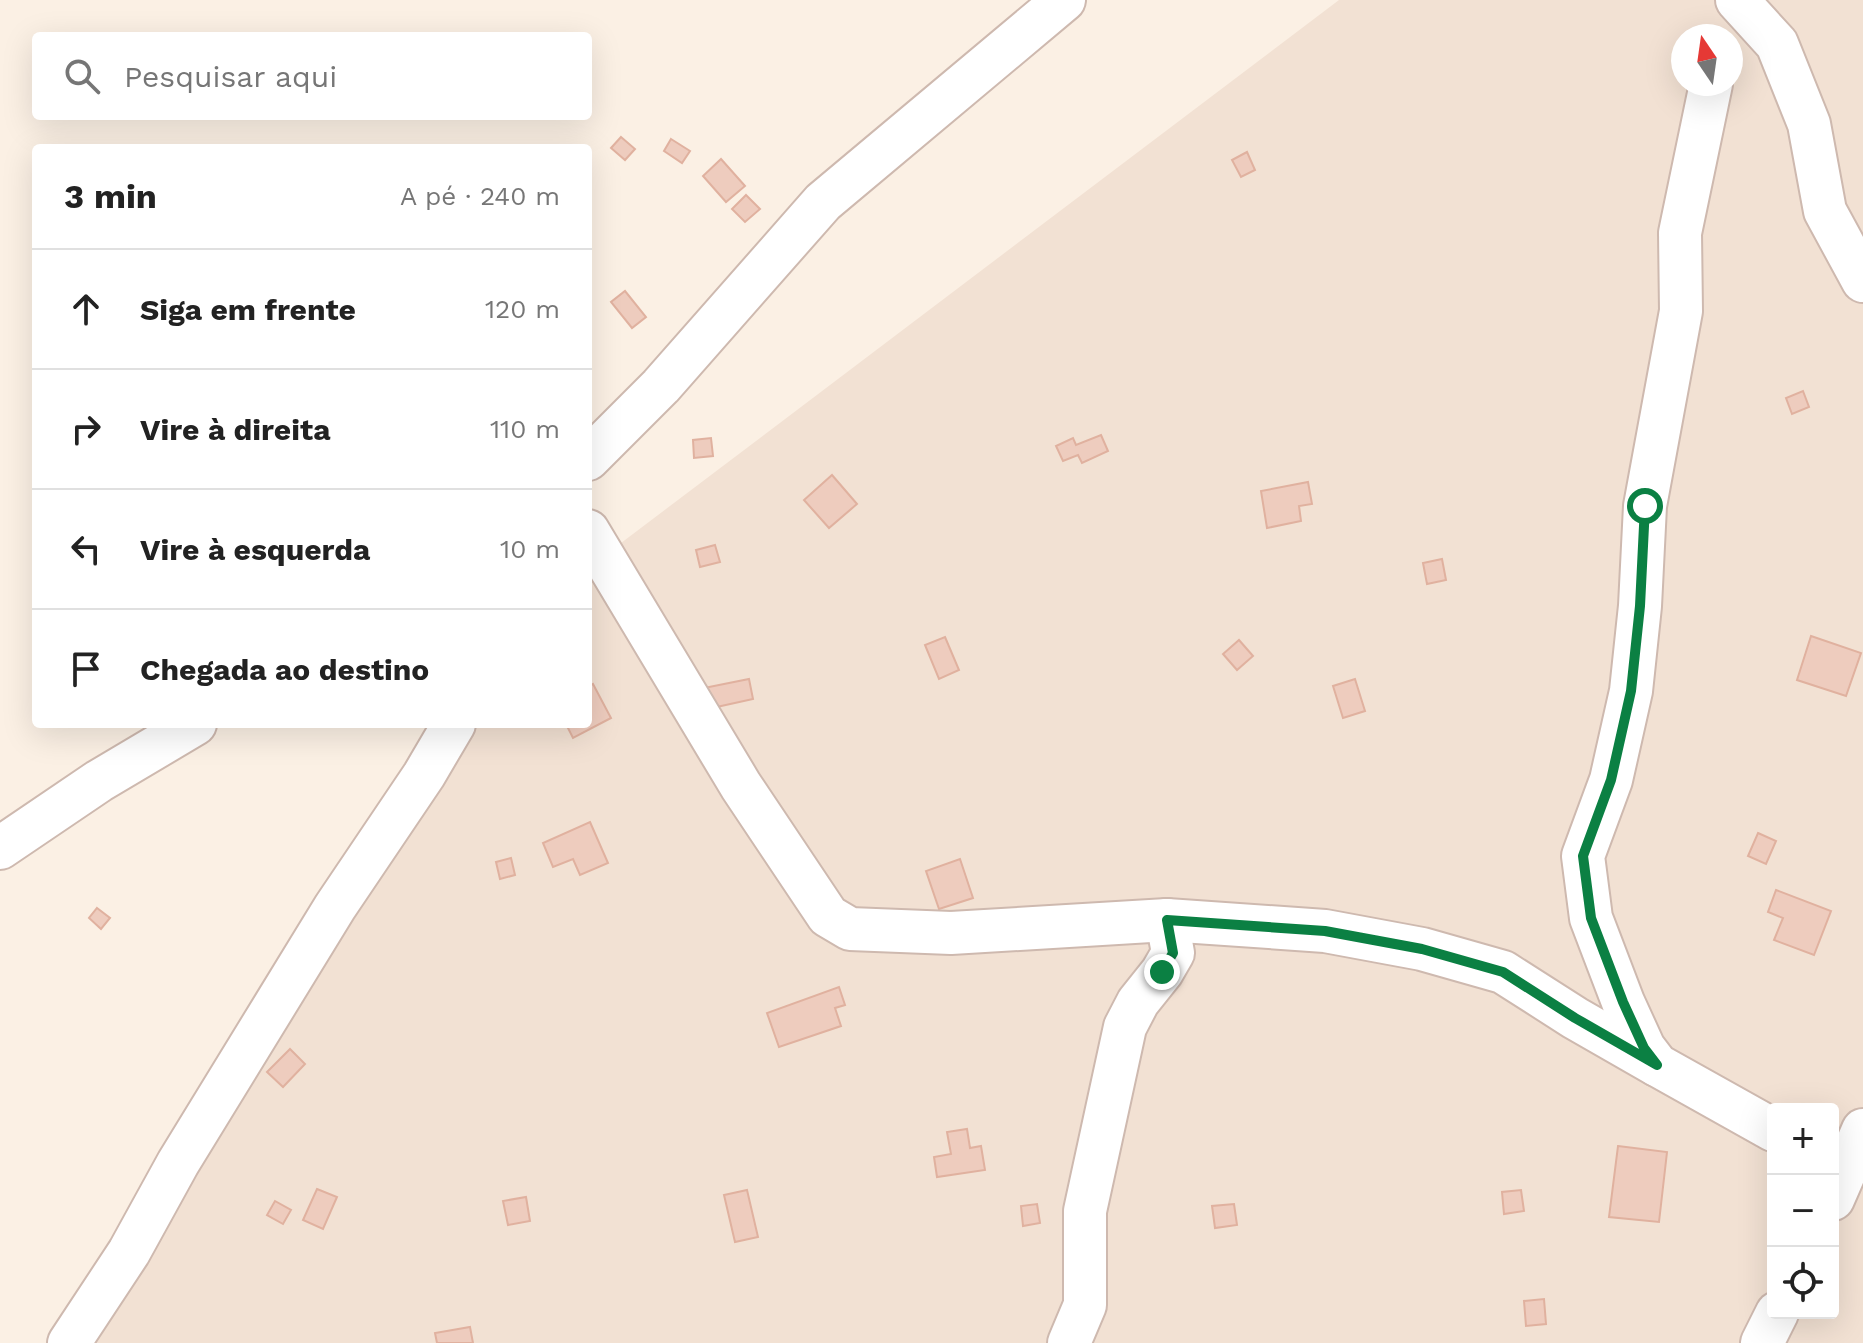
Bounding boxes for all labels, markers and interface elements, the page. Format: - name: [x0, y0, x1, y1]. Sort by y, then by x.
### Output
- north arrow: [1671, 24, 1743, 96]
- search box: [32, 32, 592, 120]
- icon: search: [60, 54, 104, 98]
- text: Pesquisar aqui: [124, 59, 337, 94]
- text: 3 min: [64, 176, 157, 216]
- text: A pé · 240 m: [400, 181, 560, 211]
- icon: ahead: [64, 287, 108, 331]
- text: Siga em frente: [140, 292, 356, 327]
- text: 120 m: [485, 294, 560, 324]
- icon: right: [64, 407, 108, 451]
- text: Vire à direita: [140, 412, 331, 447]
- text: 110 m: [490, 414, 560, 444]
- route start: [1627, 488, 1663, 524]
- icon: left: [64, 527, 108, 571]
- text: Vire à esquerda: [140, 532, 370, 567]
- text: 10 m: [500, 534, 560, 564]
- icon: arrive: [64, 647, 108, 691]
- text: Chegada ao destino: [140, 652, 429, 687]
- route end: [1144, 954, 1180, 990]
- map controls: [1767, 1103, 1839, 1319]
- button: +: [1767, 1103, 1839, 1175]
- button: −: [1767, 1175, 1839, 1247]
- button: locate: [1767, 1247, 1839, 1319]

